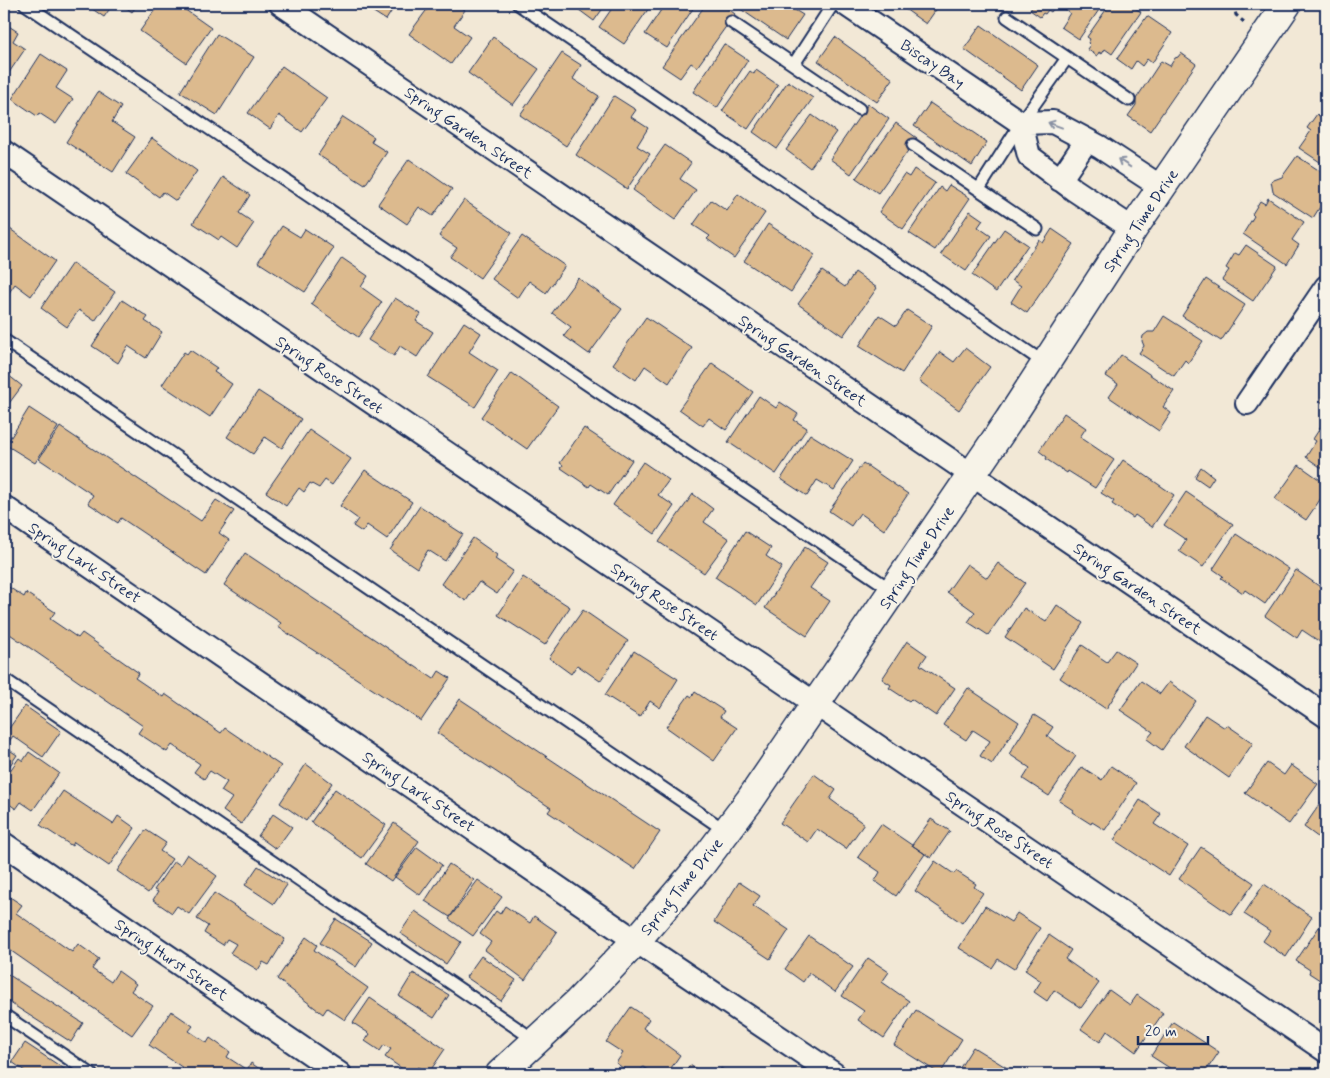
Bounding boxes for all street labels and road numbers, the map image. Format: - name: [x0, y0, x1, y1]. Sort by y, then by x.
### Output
- street label: Biscay Bay: [896, 35, 969, 94]
- street label: Spring Garden Street: [399, 82, 537, 185]
- street label: Spring Time Drive: [1099, 165, 1184, 277]
- street label: Spring Garden Street: [733, 310, 871, 413]
- street label: Spring Rose Street: [271, 331, 387, 420]
- street label: Spring Time Drive: [875, 502, 960, 614]
- street label: Spring Lark Street: [23, 518, 145, 610]
- street label: Spring Garden Street: [1068, 538, 1206, 641]
- street label: Spring Rose Street: [606, 558, 722, 647]
- street label: Spring Lark Street: [357, 747, 479, 839]
- street label: Spring Rose Street: [941, 786, 1057, 875]
- street label: Spring Time Drive: [636, 833, 729, 941]
- street label: Spring Hurst Street: [110, 914, 233, 1007]

